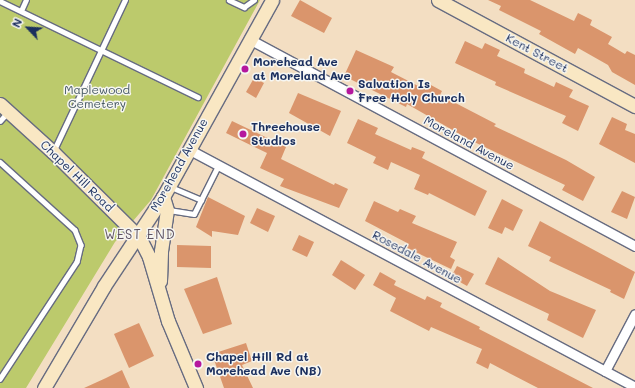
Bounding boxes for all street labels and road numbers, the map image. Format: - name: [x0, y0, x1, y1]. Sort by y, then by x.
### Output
- street label: Kent Street: [503, 31, 571, 75]
- street label: Moreland Avenue: [421, 113, 517, 173]
- street label: Morehead Avenue: [147, 116, 211, 214]
- street label: Chapel Hill Road: [37, 137, 117, 215]
- street label: Rosedale Avenue: [370, 227, 464, 287]

